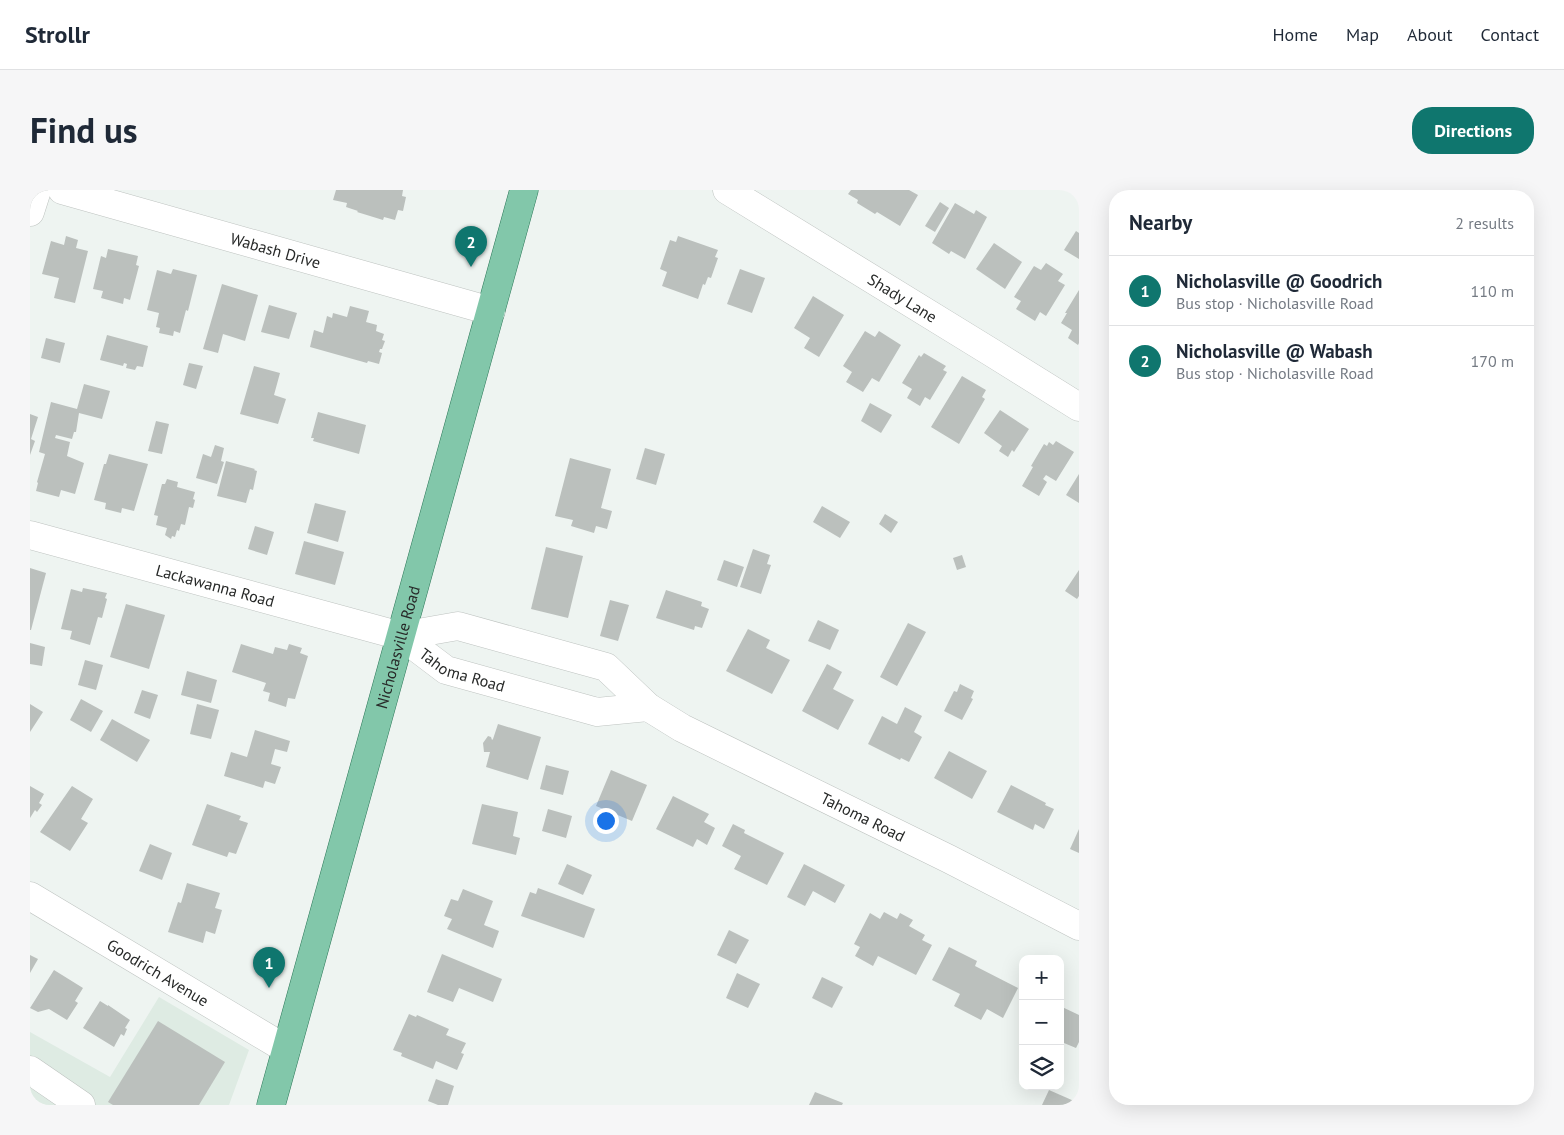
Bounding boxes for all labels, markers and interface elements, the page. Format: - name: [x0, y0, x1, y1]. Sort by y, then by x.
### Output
- text: Strollr: [25, 19, 90, 50]
- text: Home: [1272, 23, 1318, 46]
- text: Map: [1346, 23, 1379, 46]
- text: About: [1407, 23, 1453, 46]
- text: Contact: [1481, 23, 1539, 46]
- text: Find us: [30, 107, 138, 153]
- button: Directions: [1412, 107, 1534, 154]
- text: Nearby: [1129, 209, 1192, 236]
- text: 2 results: [1455, 213, 1514, 233]
- pin: 2: [455, 226, 487, 267]
- street label: Wabash Drive: [228, 228, 323, 272]
- street label: Shady Lane: [864, 269, 941, 327]
- text: Nicholasville @ Goodrich: [1176, 269, 1382, 293]
- text: 1: [1140, 281, 1150, 301]
- text: 110 m: [1471, 281, 1514, 301]
- text: Bus stop · Nicholasville Road: [1176, 293, 1374, 313]
- text: Nicholasville @ Wabash: [1176, 339, 1373, 363]
- text: 2: [1140, 351, 1150, 371]
- text: 170 m: [1471, 351, 1514, 371]
- text: Bus stop · Nicholasville Road: [1176, 363, 1374, 383]
- street label: Lackawanna Road: [154, 560, 277, 611]
- street label: Nicholasville Road: [371, 583, 424, 711]
- street label: Tahoma Road: [415, 644, 507, 696]
- street label: Tahoma Road: [817, 788, 909, 846]
- your location: [593, 808, 619, 834]
- street label: Goodrich Avenue: [103, 934, 212, 1011]
- pin: 1: [253, 947, 285, 988]
- map controls: [1019, 955, 1064, 1090]
- button: +: [1019, 955, 1064, 1000]
- button: −: [1019, 1000, 1064, 1045]
- button: layers: [1019, 1045, 1064, 1090]

